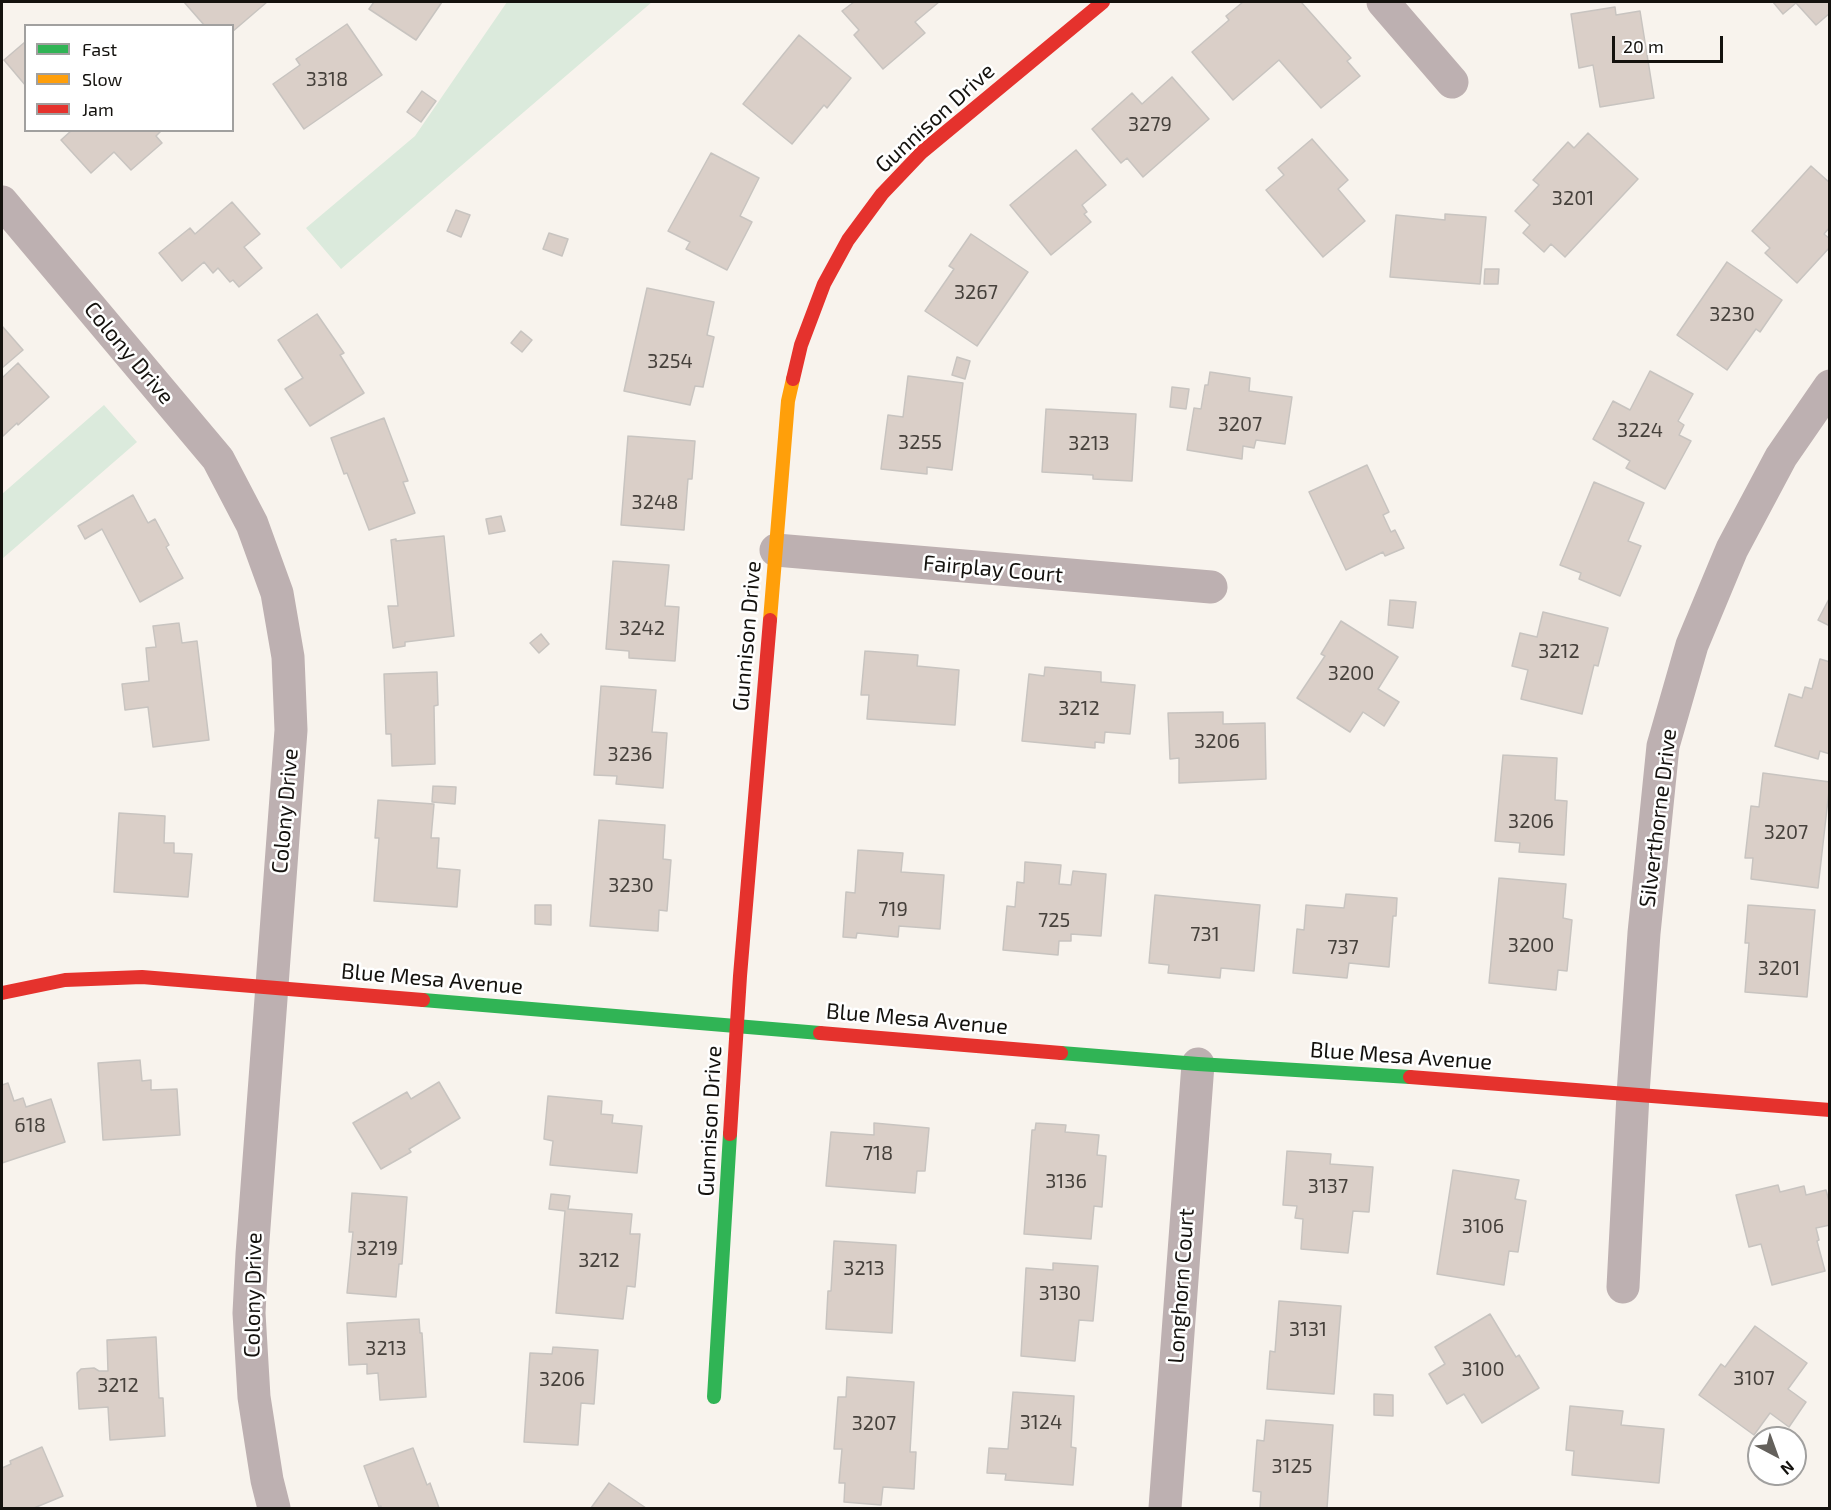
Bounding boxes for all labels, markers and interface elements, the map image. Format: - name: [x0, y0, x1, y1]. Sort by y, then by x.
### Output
- legend: [24, 24, 234, 132]
- scale bar: [1615, 24, 1726, 62]
- text: 20 m: [1623, 35, 1664, 57]
- text: Fast: [82, 38, 117, 60]
- street label: Gunnison Drive: [870, 58, 1000, 178]
- house number: 3318: [306, 67, 348, 91]
- text: Slow: [82, 68, 122, 90]
- text: Jam: [82, 98, 114, 120]
- house number: 3279: [1128, 112, 1172, 136]
- house number: 3201: [1552, 186, 1594, 210]
- house number: 3267: [954, 280, 998, 304]
- street label: Colony Drive: [79, 296, 179, 410]
- house number: 3230: [1709, 302, 1755, 326]
- house number: 3254: [647, 349, 693, 373]
- house number: 3207: [1218, 412, 1262, 436]
- house number: 3224: [1617, 418, 1663, 442]
- house number: 3255: [898, 430, 942, 454]
- house number: 3213: [1068, 431, 1110, 455]
- house number: 3248: [632, 490, 678, 514]
- street label: Fairplay Court: [922, 550, 1064, 588]
- street label: Gunnison Drive: [727, 560, 767, 712]
- house number: 3242: [619, 616, 665, 640]
- house number: 3212: [1538, 639, 1580, 663]
- house number: 3200: [1328, 661, 1374, 685]
- house number: 3212: [1058, 696, 1100, 720]
- street label: Silverthorne Drive: [1634, 727, 1682, 909]
- house number: 3206: [1194, 729, 1240, 753]
- house number: 3236: [608, 742, 652, 766]
- street label: Colony Drive: [266, 747, 304, 875]
- house number: 3206: [1508, 809, 1554, 833]
- house number: 3207: [1764, 820, 1808, 844]
- house number: 3230: [608, 873, 654, 897]
- house number: 719: [878, 897, 908, 921]
- house number: 725: [1038, 908, 1070, 932]
- house number: 731: [1190, 922, 1220, 946]
- house number: 3200: [1508, 933, 1554, 957]
- house number: 737: [1327, 935, 1359, 959]
- house number: 3201: [1758, 956, 1800, 980]
- street label: Blue Mesa Avenue: [340, 958, 524, 1000]
- street label: Blue Mesa Avenue: [825, 998, 1009, 1040]
- street label: Blue Mesa Avenue: [1309, 1036, 1493, 1076]
- street label: Gunnison Drive: [693, 1045, 727, 1197]
- house number: 618: [14, 1113, 46, 1137]
- house number: 718: [863, 1141, 893, 1165]
- house number: 3136: [1045, 1169, 1087, 1193]
- house number: 3137: [1308, 1174, 1348, 1198]
- street label: Longhorn Court: [1162, 1208, 1200, 1364]
- house number: 3106: [1462, 1214, 1504, 1238]
- street label: Colony Drive: [239, 1232, 267, 1358]
- house number: 3219: [356, 1236, 398, 1260]
- house number: 3212: [578, 1248, 620, 1272]
- house number: 3213: [843, 1256, 885, 1280]
- house number: 3130: [1039, 1281, 1081, 1305]
- house number: 3131: [1289, 1317, 1327, 1341]
- house number: 3213: [365, 1336, 407, 1360]
- house number: 3100: [1461, 1357, 1505, 1381]
- house number: 3107: [1733, 1366, 1775, 1390]
- house number: 3206: [539, 1367, 585, 1391]
- house number: 3212: [97, 1373, 139, 1397]
- house number: 3124: [1020, 1410, 1062, 1434]
- house number: 3207: [852, 1411, 896, 1435]
- north arrow: [1747, 1426, 1807, 1486]
- house number: 3125: [1271, 1454, 1313, 1478]
- text: N: [1777, 1457, 1798, 1479]

